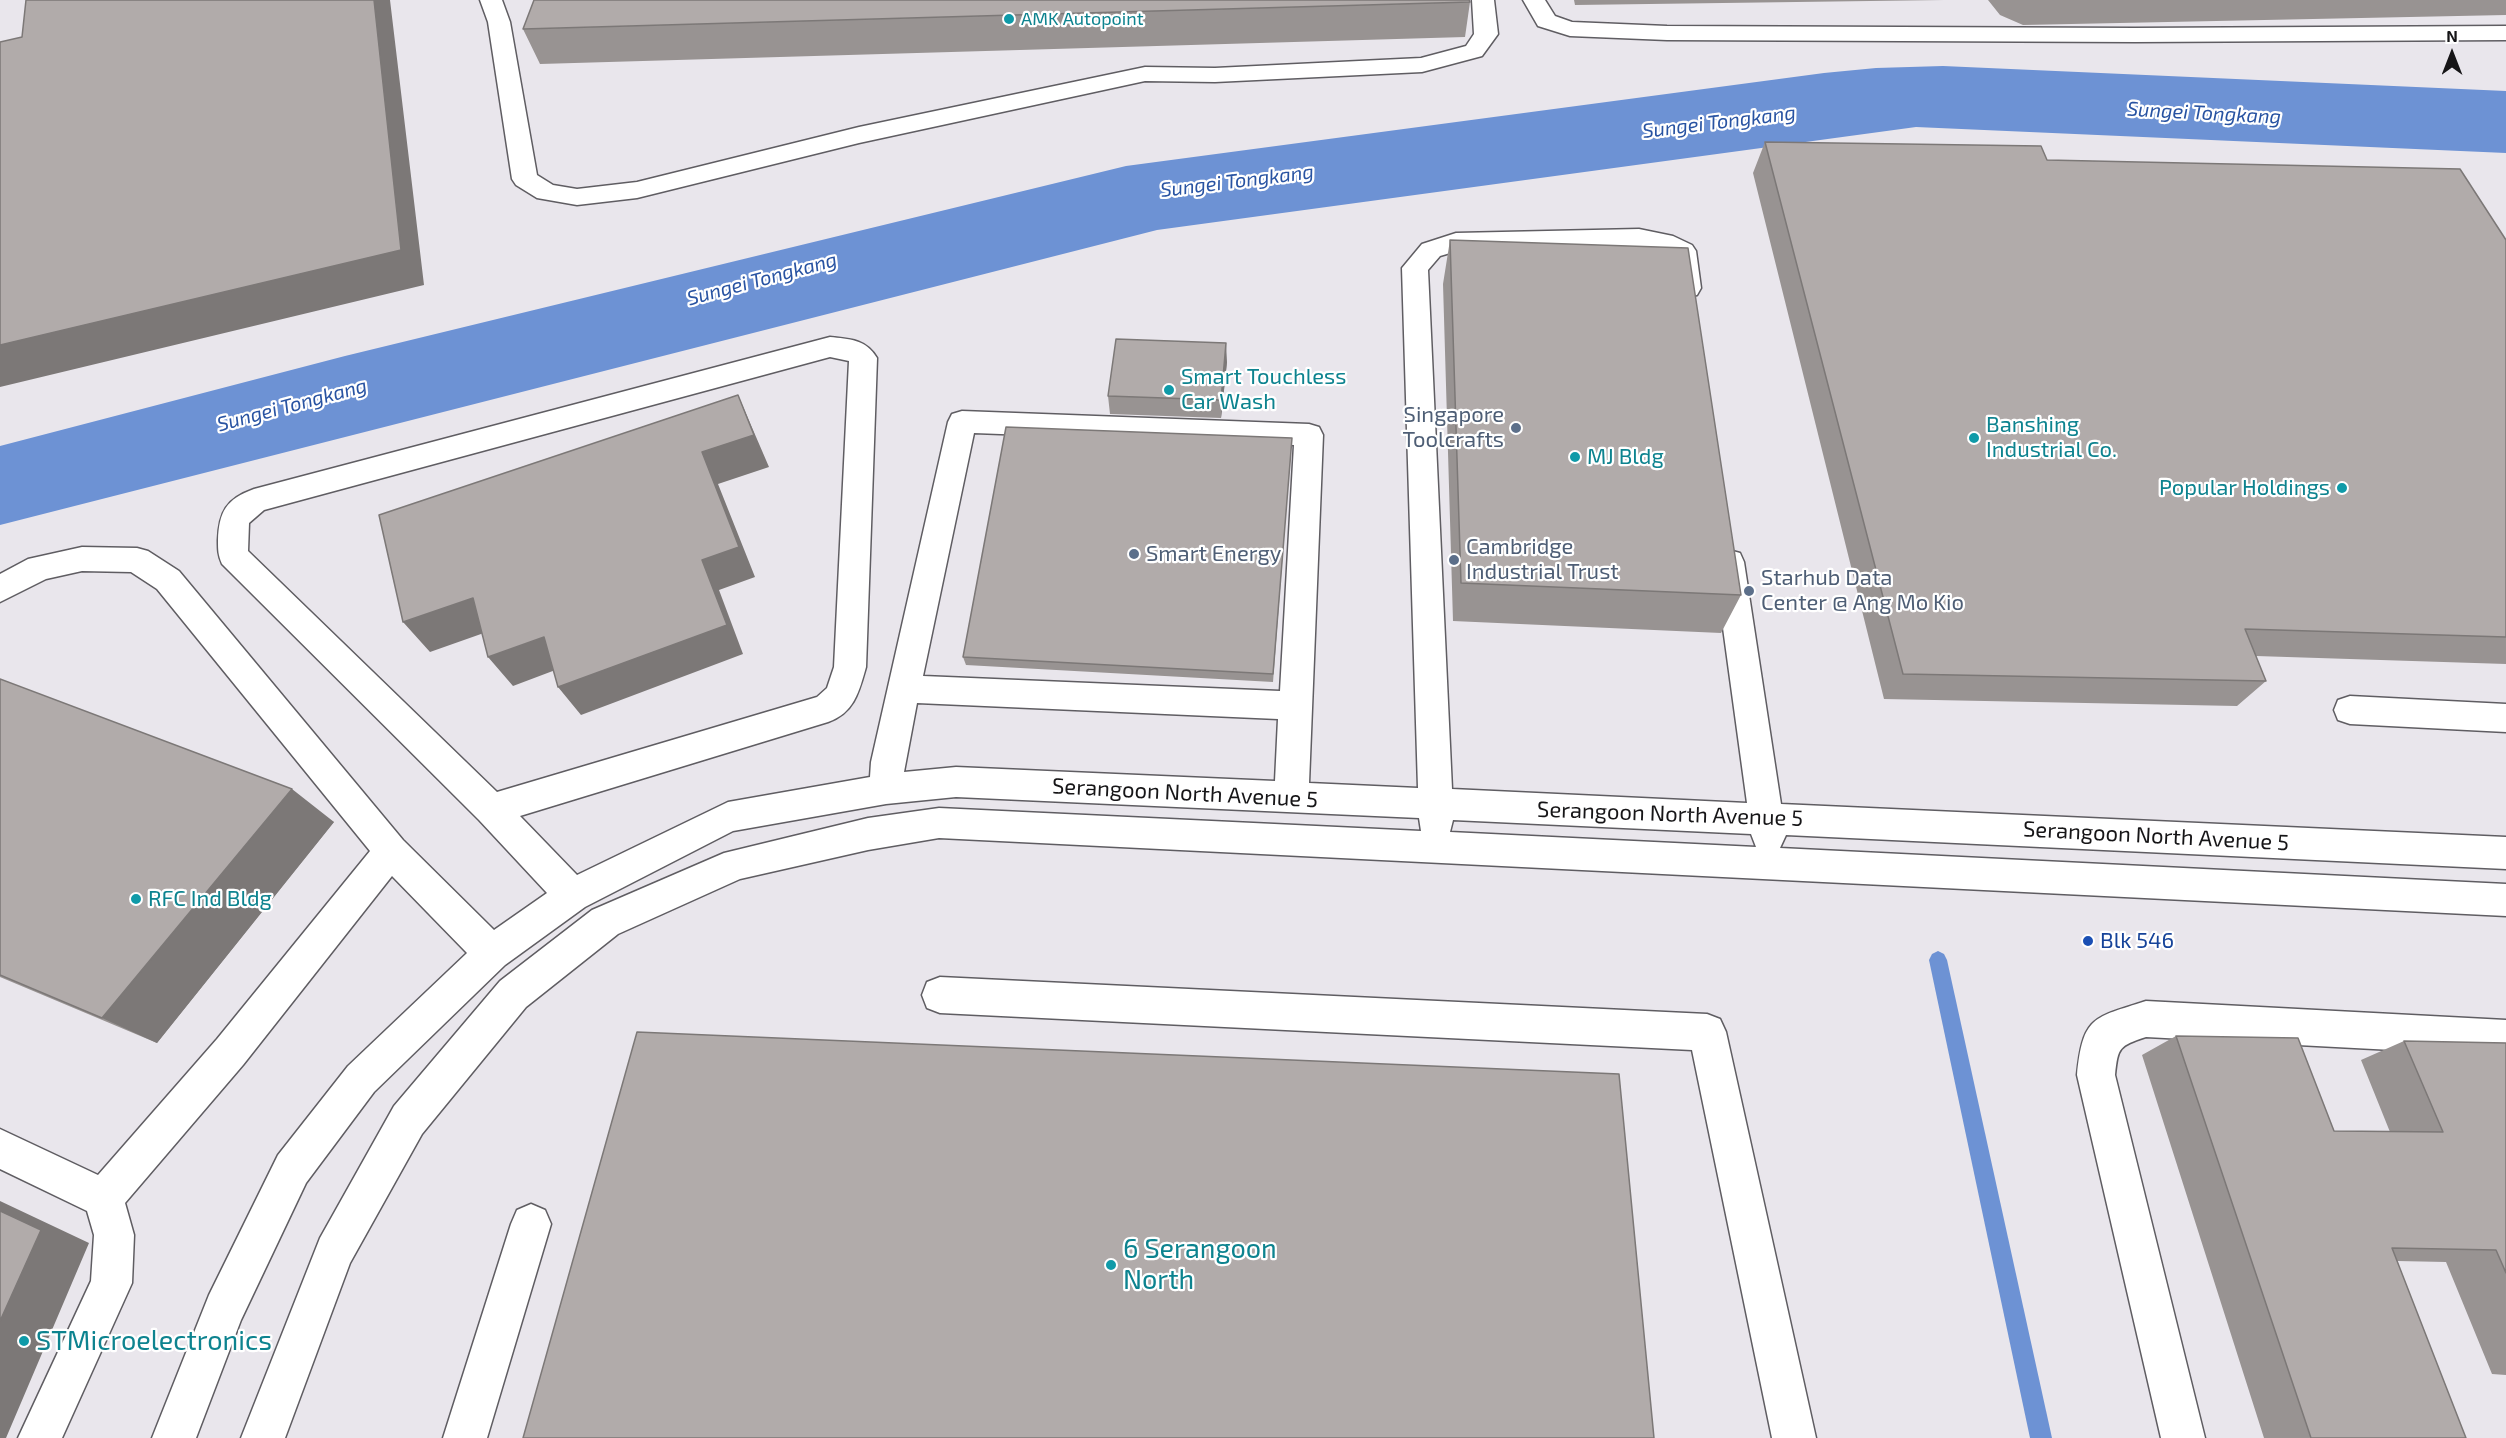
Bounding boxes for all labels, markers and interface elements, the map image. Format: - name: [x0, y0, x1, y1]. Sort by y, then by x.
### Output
- place label: AMK Autopoint: [1021, 8, 1144, 30]
- marker: AMK Autopoint: [1002, 12, 1016, 26]
- north arrow: [2422, 24, 2482, 84]
- text: N: [2446, 26, 2458, 45]
- water label: Sungei Tongkang: [2126, 97, 2282, 129]
- water label: Sungei Tongkang: [1641, 101, 1797, 143]
- water label: Sungei Tongkang: [1159, 160, 1315, 202]
- water label: Sungei Tongkang: [684, 247, 840, 311]
- place label: Smart Touchless Car Wash: [1181, 364, 1346, 416]
- water label: Sungei Tongkang: [214, 373, 370, 437]
- marker: Smart Touchless Car Wash: [1162, 383, 1176, 397]
- place label: Singapore Toolcrafts: [1403, 402, 1504, 454]
- place label: Banshing Industrial Co.: [1986, 412, 2117, 464]
- marker: Singapore Toolcrafts: [1509, 421, 1523, 435]
- marker: Banshing Industrial Co.: [1967, 431, 1981, 445]
- place label: MJ Bldg: [1587, 444, 1664, 470]
- marker: MJ Bldg: [1568, 450, 1582, 464]
- place label: Popular Holdings: [2159, 475, 2330, 501]
- marker: Popular Holdings: [2335, 481, 2349, 495]
- place label: Cambridge Industrial Trust: [1466, 534, 1619, 586]
- place label: Smart Energy: [1146, 541, 1281, 567]
- marker: Smart Energy: [1127, 547, 1141, 561]
- marker: Cambridge Industrial Trust: [1447, 553, 1461, 567]
- place label: Starhub Data Center @ Ang Mo Kio: [1761, 565, 1964, 616]
- marker: Starhub Data Center @ Ang Mo Kio: [1742, 584, 1756, 598]
- street label: Serangoon North Avenue 5: [1051, 773, 1319, 813]
- street label: Serangoon North Avenue 5: [1537, 796, 1803, 832]
- street label: Serangoon North Avenue 5: [2022, 816, 2290, 856]
- place label: RFC Ind Bldg: [148, 886, 272, 912]
- marker: RFC Ind Bldg: [129, 892, 143, 906]
- place label: Blk 546: [2100, 928, 2174, 954]
- marker: Blk 546: [2081, 934, 2095, 948]
- place label: 6 Serangoon North: [1123, 1233, 1277, 1296]
- marker: 6 Serangoon North: [1104, 1258, 1118, 1272]
- place label: STMicroelectronics: [36, 1325, 272, 1357]
- marker: STMicroelectronics: [17, 1334, 31, 1348]

